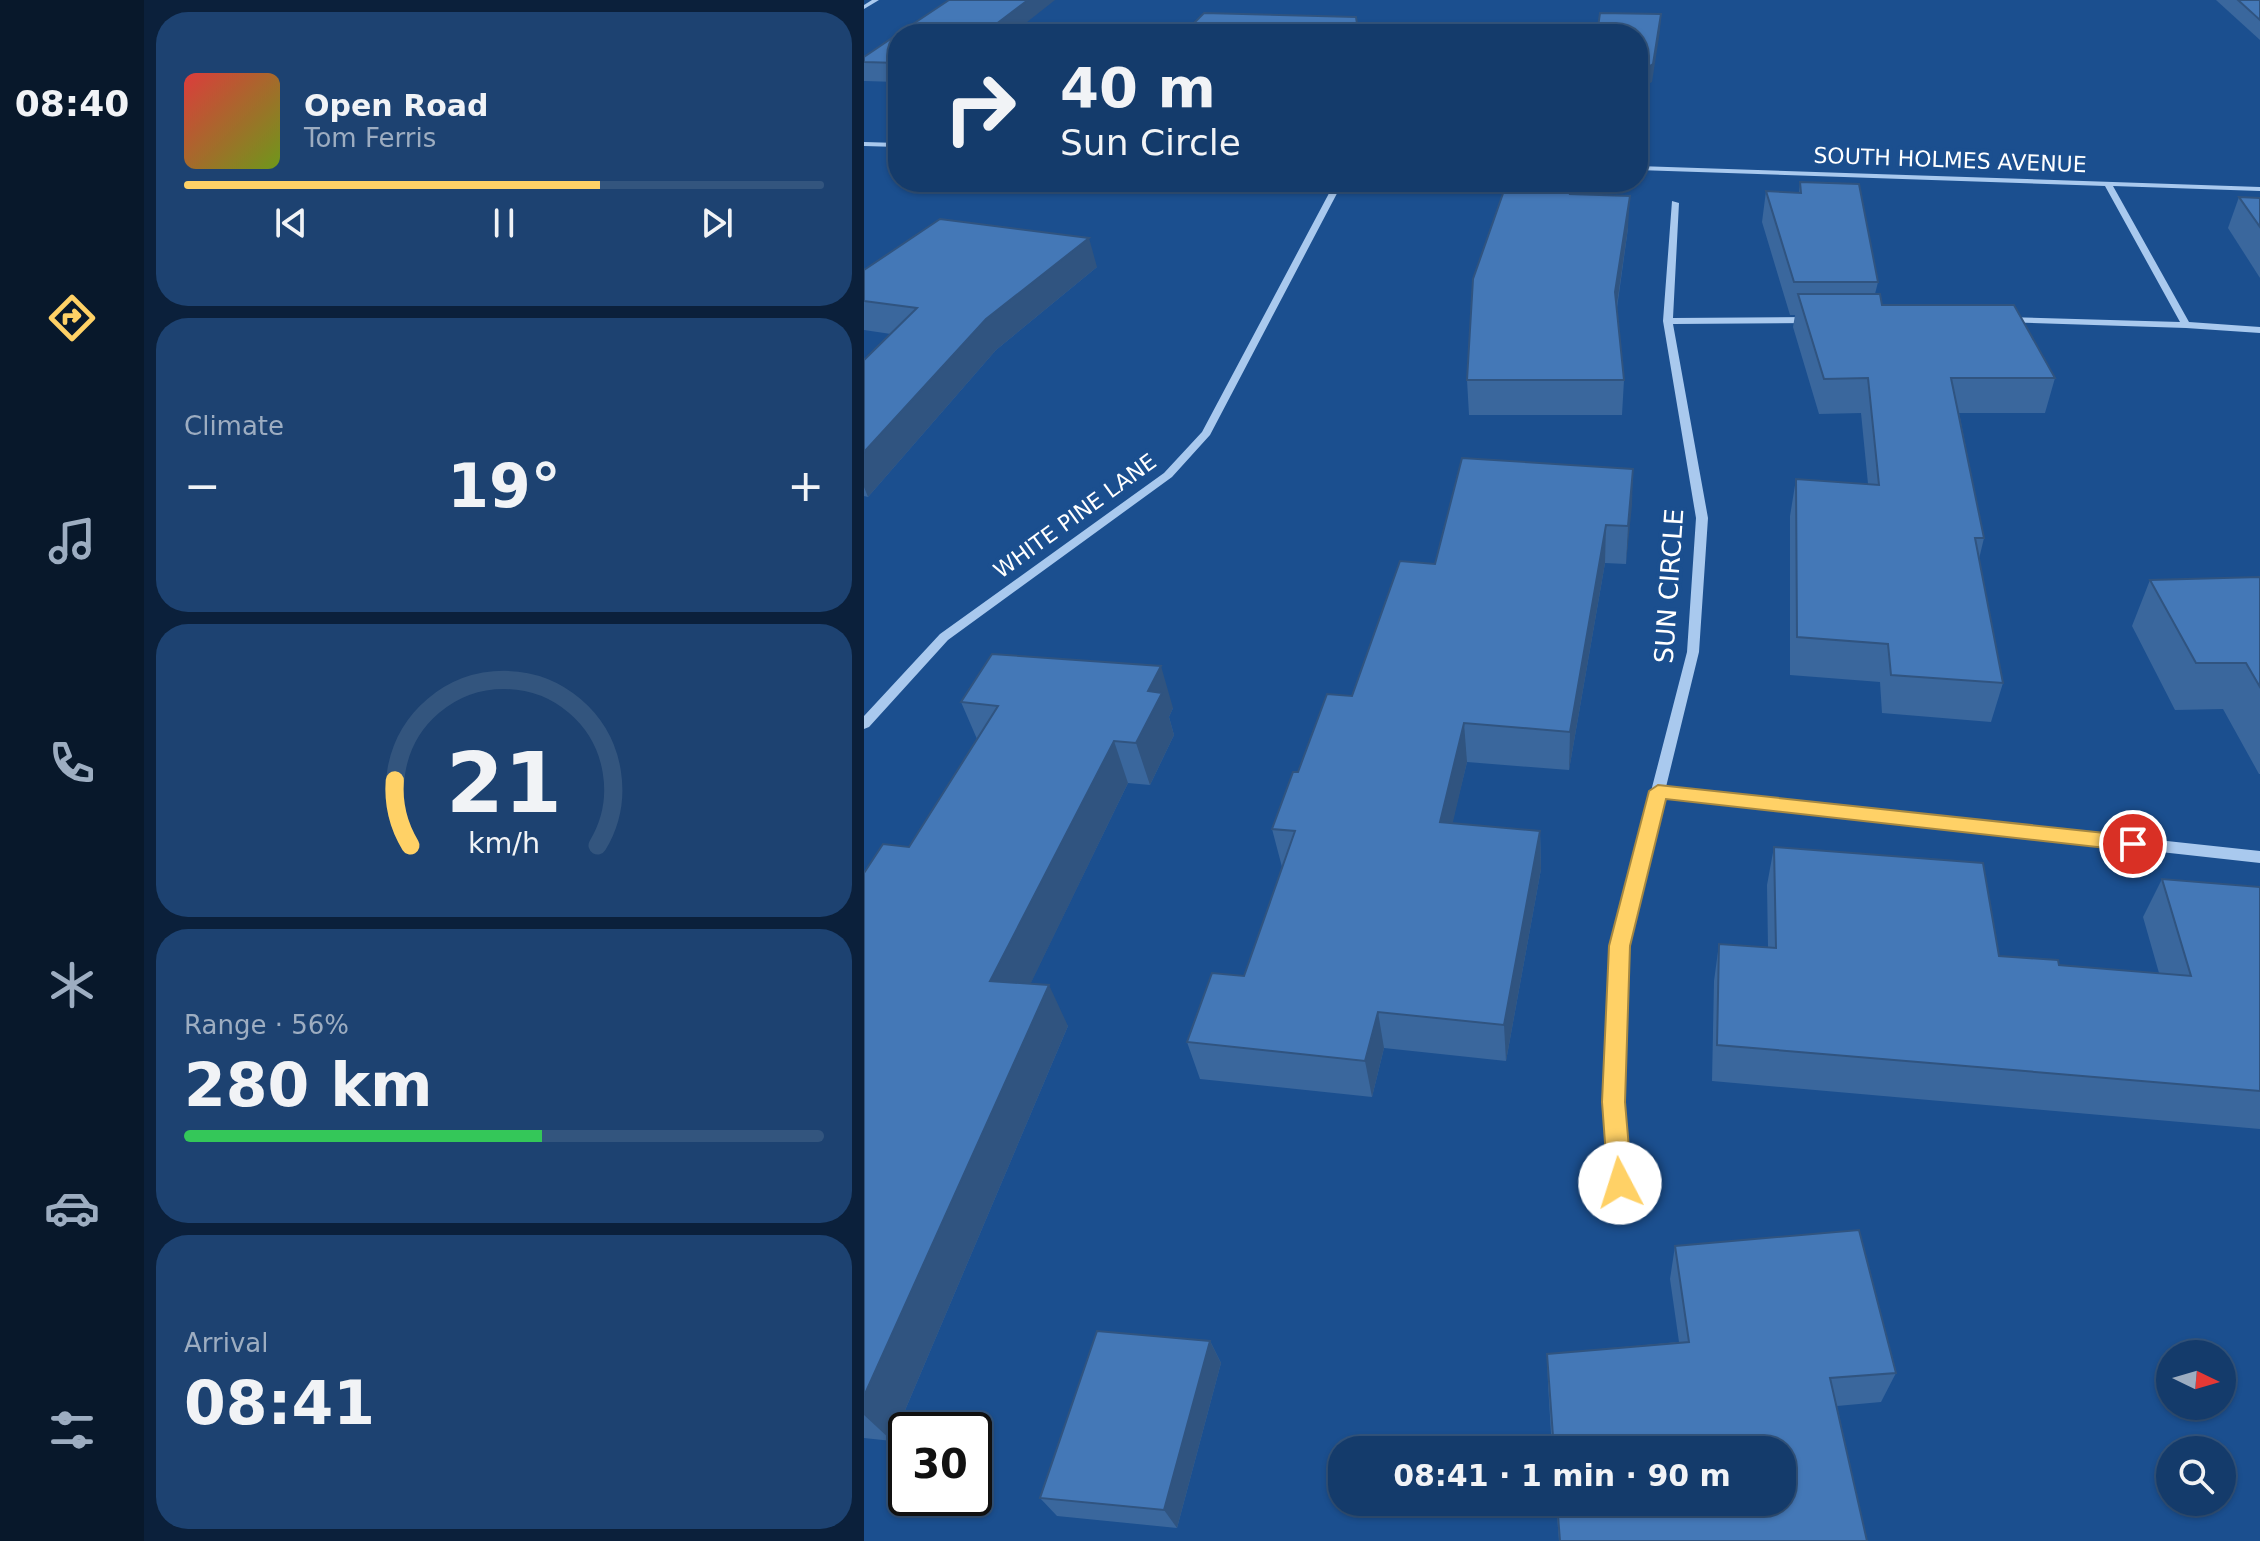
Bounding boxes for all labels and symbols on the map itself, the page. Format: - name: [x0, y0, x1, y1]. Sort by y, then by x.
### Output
- street label: SOUTH HOLMES AVENUE: [1813, 143, 2087, 177]
- street label: WHITE PINE LANE: [989, 449, 1161, 583]
- street label: SUN CIRCLE: [1649, 508, 1689, 664]
- pin: [2099, 810, 2167, 878]
- position arrow: [1578, 1141, 1662, 1225]
- north arrow: [2156, 1340, 2236, 1420]
- speed limit sign: 30: [888, 1412, 992, 1516]

